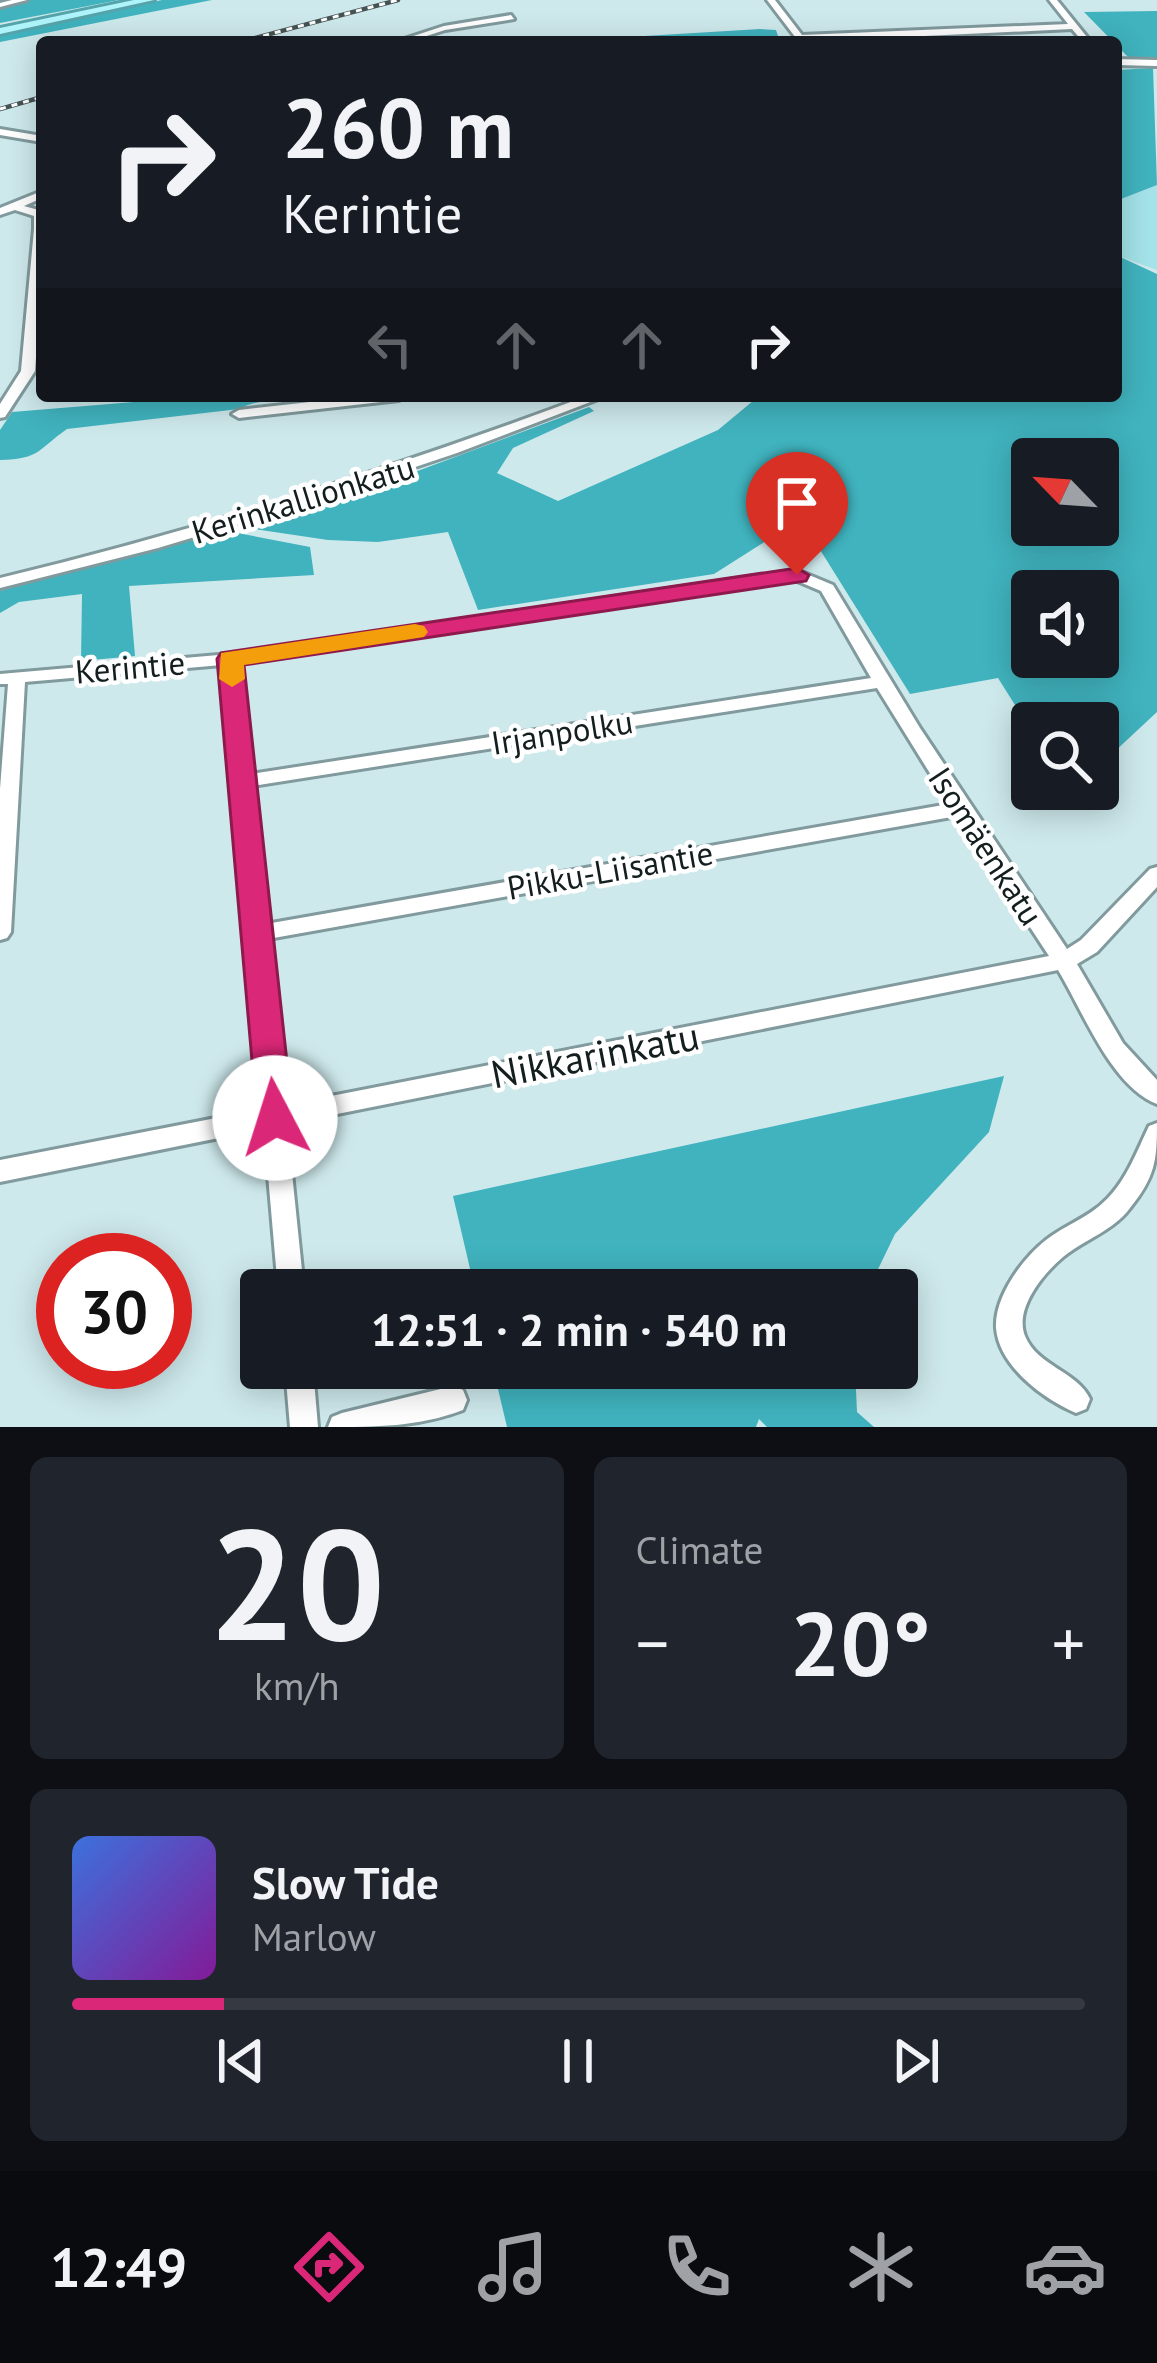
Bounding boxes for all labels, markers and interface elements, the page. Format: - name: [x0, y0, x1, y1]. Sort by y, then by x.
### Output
- text: 260 m: [282, 72, 514, 181]
- icon: right: [84, 84, 240, 240]
- text: Kerintie: [282, 178, 462, 248]
- icon: left: [357, 312, 423, 378]
- icon: ahead: [483, 312, 549, 378]
- icon: ahead: [609, 312, 675, 378]
- icon: right: [735, 312, 801, 378]
- north arrow: [1011, 438, 1119, 546]
- map controls: [1011, 438, 1119, 810]
- street label: Kerinkallionkatu: [186, 444, 419, 553]
- pin: [746, 452, 848, 575]
- icon: arrive: [764, 470, 830, 536]
- button: sound: [1011, 570, 1119, 678]
- street label: Kerintie: [73, 640, 187, 693]
- street label: Irjanpolku: [488, 699, 636, 764]
- button: search: [1011, 702, 1119, 810]
- street label: Isomäenkatu: [919, 758, 1054, 933]
- street label: Pikku-Liisantie: [504, 830, 716, 909]
- street label: Nikkarinkatu: [487, 1009, 703, 1100]
- position arrow: [212, 1055, 338, 1181]
- speed limit sign: 30: [36, 1233, 192, 1389]
- text: 12:51 · 2 min · 540 m: [371, 1300, 787, 1358]
- text: 20: [208, 1481, 385, 1683]
- text: Climate: [636, 1524, 763, 1575]
- text: 20°: [790, 1584, 931, 1701]
- text: −: [636, 1600, 669, 1685]
- text: +: [1052, 1600, 1085, 1685]
- text: km/h: [254, 1660, 340, 1711]
- text: Slow Tide: [252, 1853, 439, 1911]
- text: Marlow: [252, 1911, 376, 1962]
- icon: previous: [208, 2028, 274, 2094]
- icon: pause: [545, 2028, 611, 2094]
- icon: next: [883, 2028, 949, 2094]
- icon: directions: [287, 2225, 371, 2309]
- icon: music: [471, 2225, 555, 2309]
- icon: phone: [655, 2225, 739, 2309]
- icon: climate: [839, 2225, 923, 2309]
- icon: car: [1023, 2225, 1107, 2309]
- text: 12:49: [50, 2232, 187, 2302]

